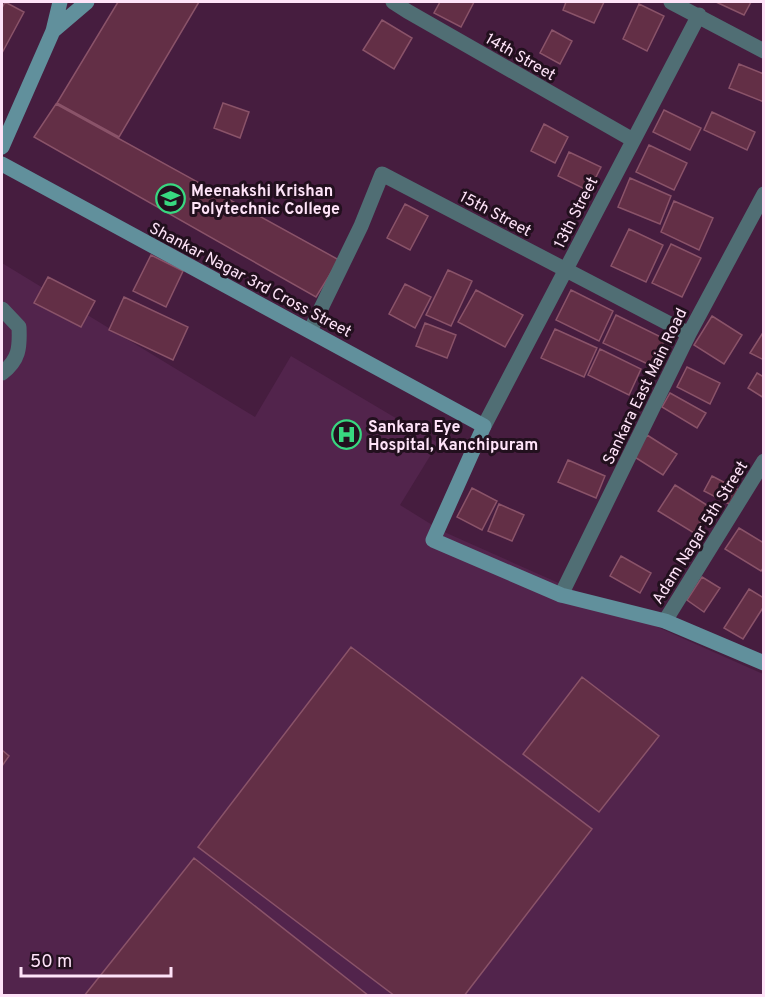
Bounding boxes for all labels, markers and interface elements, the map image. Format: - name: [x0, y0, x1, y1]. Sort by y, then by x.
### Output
- street label: 14th Street: [481, 30, 559, 86]
- street label: 13th Street: [550, 174, 603, 252]
- place label: Meenakshi Krishan Polytechnic College: [191, 182, 340, 220]
- school or university icon: Meenakshi Krishan Polytechnic College: [154, 183, 186, 215]
- street label: 15th Street: [456, 188, 534, 242]
- street label: Shankar Nagar 3rd Cross Street: [145, 219, 355, 343]
- street label: Sankara East Main Road: [599, 305, 692, 468]
- place label: Sankara Eye Hospital, Kanchipuram: [368, 418, 538, 456]
- hospital icon: Sankara Eye Hospital, Kanchipuram: [331, 419, 363, 451]
- street label: Adam Nagar 5th Street: [648, 458, 753, 608]
- scale bar: [21, 940, 171, 978]
- text: 50 m: [30, 951, 72, 974]

